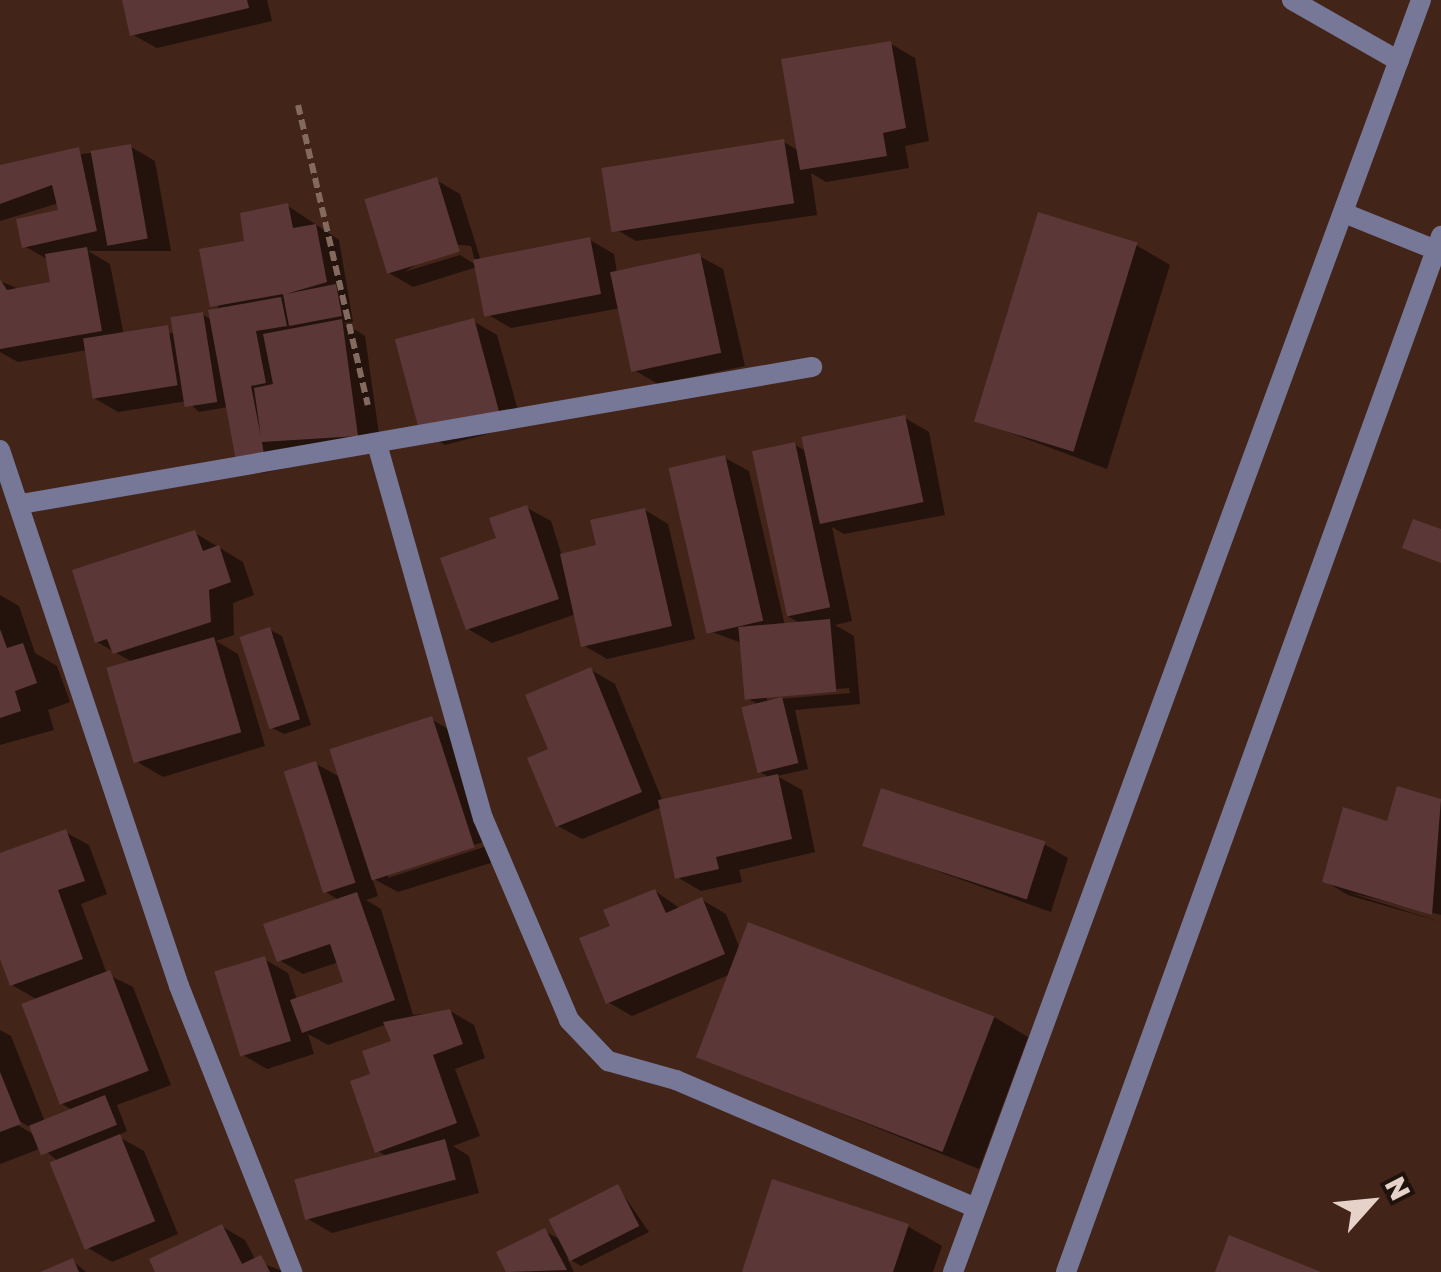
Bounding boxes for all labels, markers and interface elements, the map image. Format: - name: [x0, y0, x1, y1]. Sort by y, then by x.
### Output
- north arrow: [1321, 1152, 1421, 1252]
- text: N: [1379, 1171, 1418, 1205]

